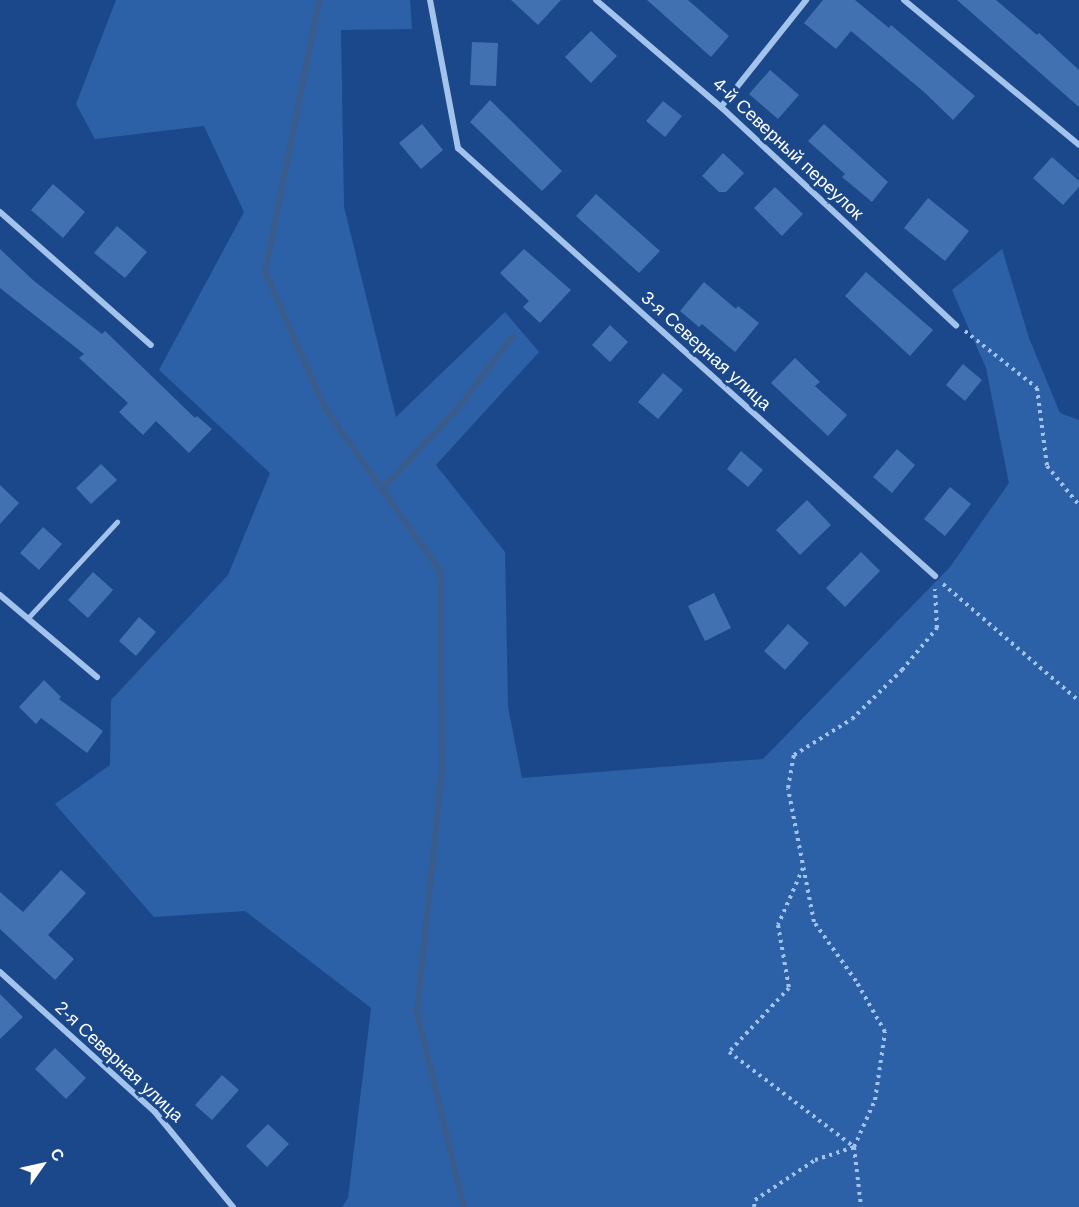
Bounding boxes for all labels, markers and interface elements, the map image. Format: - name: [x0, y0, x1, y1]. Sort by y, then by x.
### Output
- street label: 4-й Северный переулок: [708, 74, 868, 224]
- street label: 3-я Северная улица: [637, 287, 775, 415]
- street label: 2-я Северная улица: [50, 997, 188, 1127]
- north arrow: [12, 1135, 72, 1195]
- text: С: [47, 1145, 68, 1164]

